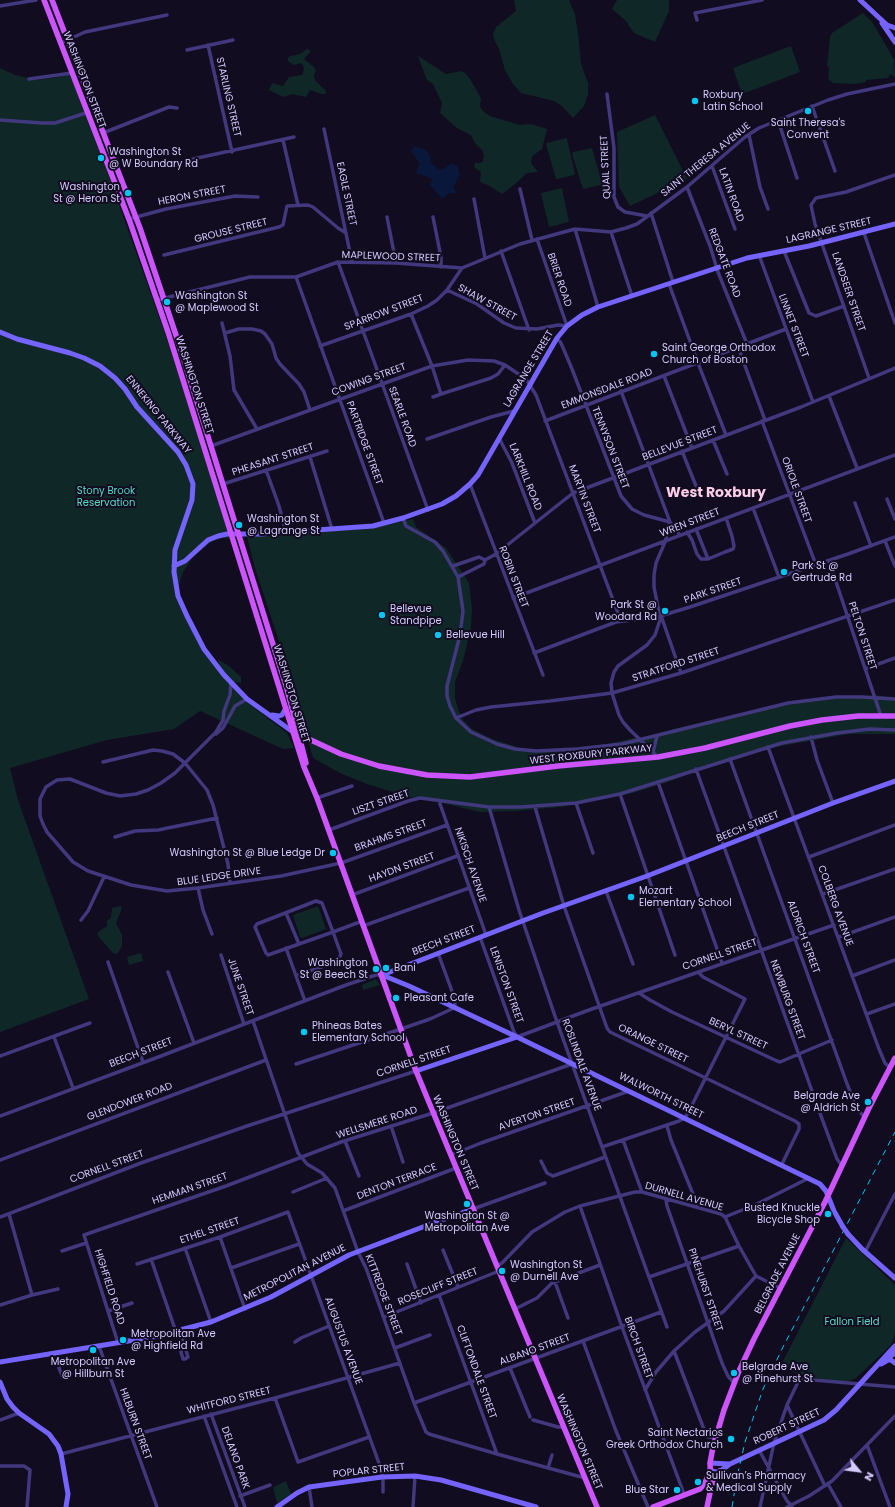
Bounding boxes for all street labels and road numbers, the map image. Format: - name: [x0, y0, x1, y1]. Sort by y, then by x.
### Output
- street label: WASHINGTON STREET: [60, 30, 108, 130]
- street label: STARLING STREET: [213, 56, 243, 138]
- street label: SAINT THERESA AVENUE: [659, 120, 753, 200]
- street label: QUAIL STREET: [598, 135, 614, 199]
- street label: EAGLE STREET: [333, 161, 359, 227]
- street label: LATIN ROAD: [716, 166, 746, 224]
- street label: HERON STREET: [157, 184, 227, 208]
- street label: LAGRANGE STREET: [785, 215, 873, 247]
- street label: GROUSE STREET: [193, 216, 269, 246]
- street label: REDGATE ROAD: [705, 226, 743, 300]
- street label: MAPLEWOOD STREET: [341, 249, 441, 265]
- street label: BRIER ROAD: [544, 251, 574, 309]
- street label: LANDSEER STREET: [829, 251, 867, 333]
- street label: SHAW STREET: [456, 282, 518, 324]
- street label: SPARROW STREET: [343, 292, 425, 334]
- street label: LINNET STREET: [775, 293, 811, 359]
- street label: LAGRANGE STREET: [501, 328, 557, 410]
- street label: WASHINGTON STREET: [172, 334, 216, 436]
- street label: COWING STREET: [330, 361, 408, 399]
- street label: EMMONSDALE ROAD: [560, 366, 654, 412]
- street label: ENNEKING PARKWAY: [123, 373, 193, 457]
- street label: SEARLE ROAD: [385, 385, 419, 449]
- street label: PARTRIDGE STREET: [343, 399, 385, 487]
- street label: TENNYSON STREET: [589, 405, 631, 491]
- street label: BELLEVUE STREET: [641, 424, 719, 464]
- street label: PHEASANT STREET: [231, 441, 315, 479]
- street label: LARKHILL ROAD: [506, 442, 544, 512]
- street label: ORIOLE STREET: [778, 455, 814, 525]
- street label: MARTIN STREET: [565, 463, 603, 535]
- street label: WREN STREET: [658, 506, 722, 540]
- street label: ROBIN STREET: [496, 544, 530, 610]
- street label: PARK STREET: [683, 576, 743, 606]
- street label: PELTON STREET: [845, 600, 879, 672]
- street label: WASHINGTON STREET: [270, 643, 312, 745]
- street label: STRATFORD STREET: [631, 645, 721, 685]
- street label: WEST ROXBURY PARKWAY: [529, 743, 653, 767]
- street label: LISZT STREET: [351, 788, 411, 818]
- street label: BEECH STREET: [715, 809, 781, 845]
- street label: BRAHMS STREET: [353, 817, 429, 855]
- street label: NIKISCH AVENUE: [452, 826, 488, 904]
- street label: HAYDN STREET: [367, 851, 437, 885]
- street label: COLBERG AVENUE: [815, 864, 855, 948]
- street label: BLUE LEDGE DRIVE: [176, 865, 262, 889]
- street label: ALDRICH STREET: [784, 899, 822, 975]
- street label: BEECH STREET: [411, 923, 477, 959]
- street label: CORNELL STREET: [681, 937, 759, 973]
- street label: LENISTON STREET: [487, 945, 525, 1025]
- street label: JUNE STREET: [225, 957, 255, 1017]
- street label: NEWBURG STREET: [767, 958, 807, 1042]
- street label: BERYL STREET: [707, 1015, 769, 1053]
- street label: ROSLINDALE AVENUE: [559, 1017, 603, 1113]
- street label: ORANGE STREET: [616, 1022, 690, 1066]
- street label: BEECH STREET: [108, 1035, 174, 1071]
- street label: CORNELL STREET: [375, 1044, 453, 1080]
- street label: WALWORTH STREET: [617, 1070, 705, 1122]
- street label: GLENDOWER ROAD: [86, 1080, 174, 1124]
- street label: WASHINGTON STREET: [429, 1093, 481, 1193]
- street label: AVERTON STREET: [497, 1096, 577, 1134]
- street label: WELLSMERE ROAD: [335, 1104, 419, 1142]
- street label: CORNELL STREET: [68, 1148, 146, 1186]
- street label: DENTON TERRACE: [355, 1161, 439, 1203]
- street label: HEMMAN STREET: [151, 1171, 229, 1207]
- street label: DURNELL AVENUE: [643, 1180, 725, 1214]
- street label: ETHEL STREET: [178, 1215, 242, 1247]
- street label: BELGRADE AVENUE: [753, 1232, 803, 1316]
- street label: METROPOLITAN AVENUE: [242, 1242, 348, 1304]
- street label: PINEHURST STREET: [685, 1247, 725, 1333]
- street label: HIGHFIELD ROAD: [91, 1248, 127, 1326]
- street label: KITTREDGE STREET: [362, 1253, 404, 1337]
- street label: ROSECLIFF STREET: [396, 1265, 480, 1309]
- street label: AUGUSTUS AVENUE: [322, 1296, 364, 1386]
- street label: BIRCH STREET: [621, 1315, 655, 1381]
- street label: CLIFTONDALE STREET: [453, 1324, 499, 1420]
- street label: ALBANO STREET: [498, 1332, 572, 1368]
- street label: WHITFORD STREET: [186, 1385, 272, 1417]
- street label: HILBURN STREET: [116, 1387, 154, 1461]
- street label: WASHINGTON STREET: [553, 1392, 605, 1492]
- street label: ROBERT STREET: [752, 1406, 822, 1448]
- street label: DELANO PARK: [218, 1425, 252, 1491]
- street label: POPLAR STREET: [332, 1461, 406, 1481]

